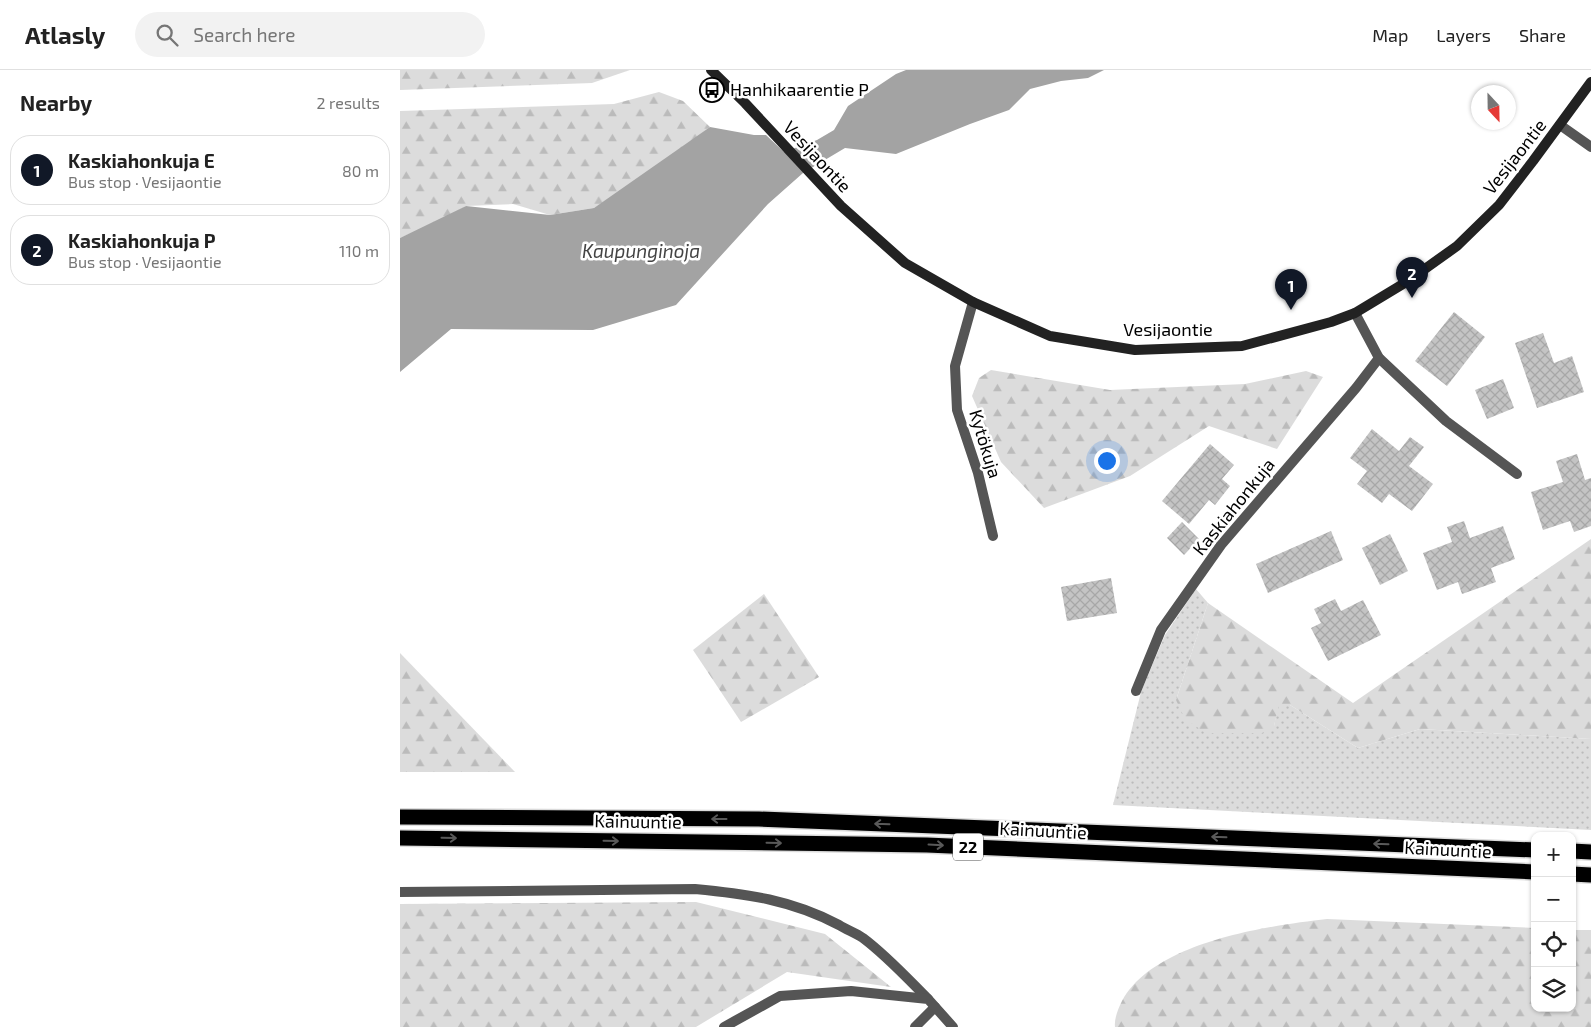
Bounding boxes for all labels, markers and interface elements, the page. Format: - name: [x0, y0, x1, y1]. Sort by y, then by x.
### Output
- search box: [135, 12, 485, 57]
- text: Atlasly: [25, 20, 105, 49]
- icon: search: [153, 21, 181, 49]
- text: Search here: [193, 23, 295, 46]
- text: Map: [1372, 24, 1408, 46]
- text: Layers: [1436, 24, 1491, 46]
- text: Share: [1519, 24, 1566, 46]
- bus stop icon: Hanhikaarentie P: [699, 77, 725, 103]
- place label: Hanhikaarentie P: [730, 78, 869, 100]
- north arrow: [1471, 85, 1516, 130]
- text: Nearby: [20, 90, 92, 115]
- text: 2 results: [317, 93, 380, 112]
- street label: Vesijaontie: [1478, 114, 1550, 198]
- street label: Vesijaontie: [779, 116, 856, 197]
- text: Kaskiahonkuja E: [68, 149, 215, 172]
- text: 1: [34, 161, 40, 180]
- text: 80 m: [342, 161, 379, 180]
- text: Bus stop · Vesijaontie: [68, 172, 222, 191]
- text: Kaskiahonkuja P: [68, 229, 216, 252]
- water label: Kaupunginoja: [582, 239, 700, 262]
- text: 2: [32, 241, 42, 260]
- text: 110 m: [339, 241, 379, 260]
- text: Bus stop · Vesijaontie: [68, 252, 222, 271]
- pin: 2: [1396, 257, 1428, 298]
- pin: 1: [1275, 269, 1307, 310]
- street label: Vesijaontie: [1123, 318, 1213, 340]
- street label: Kytökuja: [965, 407, 1007, 481]
- your location: [1094, 448, 1120, 474]
- street label: Kaskiahonkuja: [1188, 454, 1279, 559]
- street label: Kainuuntie: [594, 809, 682, 833]
- one-way arrow: [711, 814, 728, 824]
- street label: Kainuuntie: [999, 817, 1087, 843]
- one-way arrow: [874, 820, 890, 829]
- map controls: [1531, 832, 1576, 1012]
- button: +: [1531, 832, 1576, 877]
- one-way arrow: [1211, 833, 1227, 842]
- one-way arrow: [440, 834, 456, 843]
- road number: 22: [953, 834, 983, 860]
- one-way arrow: [603, 836, 619, 845]
- street label: Kainuuntie: [1404, 836, 1492, 862]
- one-way arrow: [765, 838, 781, 848]
- one-way arrow: [1373, 839, 1389, 848]
- one-way arrow: [928, 841, 944, 850]
- button: −: [1531, 877, 1576, 922]
- button: locate: [1531, 922, 1576, 967]
- button: layers: [1531, 967, 1576, 1012]

